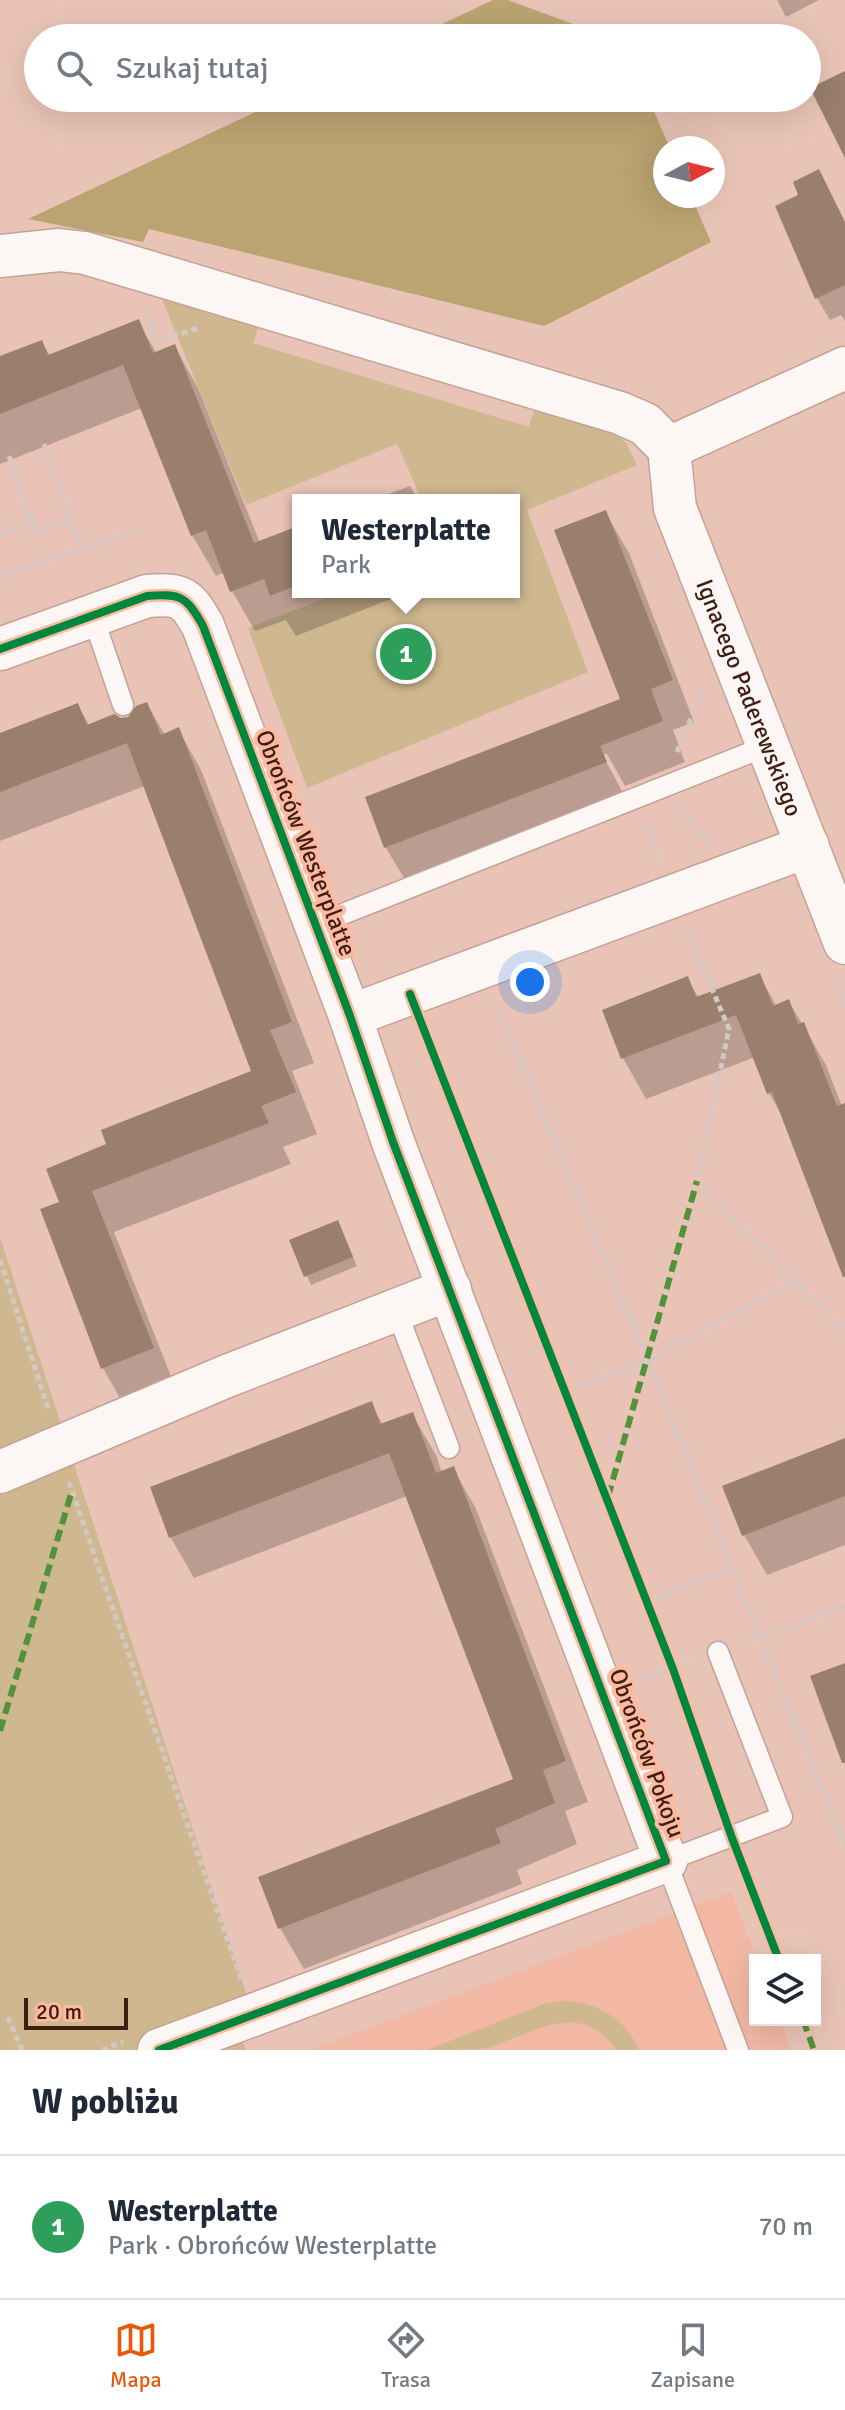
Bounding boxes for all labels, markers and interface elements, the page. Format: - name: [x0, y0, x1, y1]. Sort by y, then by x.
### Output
- search box: [24, 24, 821, 112]
- icon: search: [52, 46, 96, 90]
- text: Szukaj tutaj: [116, 50, 269, 87]
- north arrow: [653, 136, 725, 208]
- popup: [292, 494, 520, 598]
- text: Westerplatte: [321, 512, 491, 549]
- text: Park: [321, 549, 371, 581]
- street label: Ignacego Paderewskiego: [689, 575, 809, 821]
- pin: 1: [380, 624, 432, 684]
- street label: Obrońców Westerplatte: [249, 726, 363, 960]
- your location: [510, 962, 550, 1002]
- street label: Obrońców Pokoju: [603, 1664, 691, 1842]
- map controls: [749, 1954, 821, 2026]
- button: layers: [749, 1954, 821, 2026]
- scale bar: [24, 1994, 128, 2030]
- text: 20 m: [36, 1998, 82, 2025]
- text: W pobliżu: [32, 2081, 179, 2123]
- text: Westerplatte: [108, 2193, 278, 2230]
- text: 1: [51, 2211, 65, 2243]
- text: 70 m: [758, 2211, 813, 2243]
- text: Park · Obrońców Westerplatte: [108, 2230, 437, 2262]
- tab: Mapa: [110, 2318, 162, 2393]
- tab: Trasa: [381, 2318, 431, 2393]
- tab: Zapisane: [651, 2318, 735, 2393]

